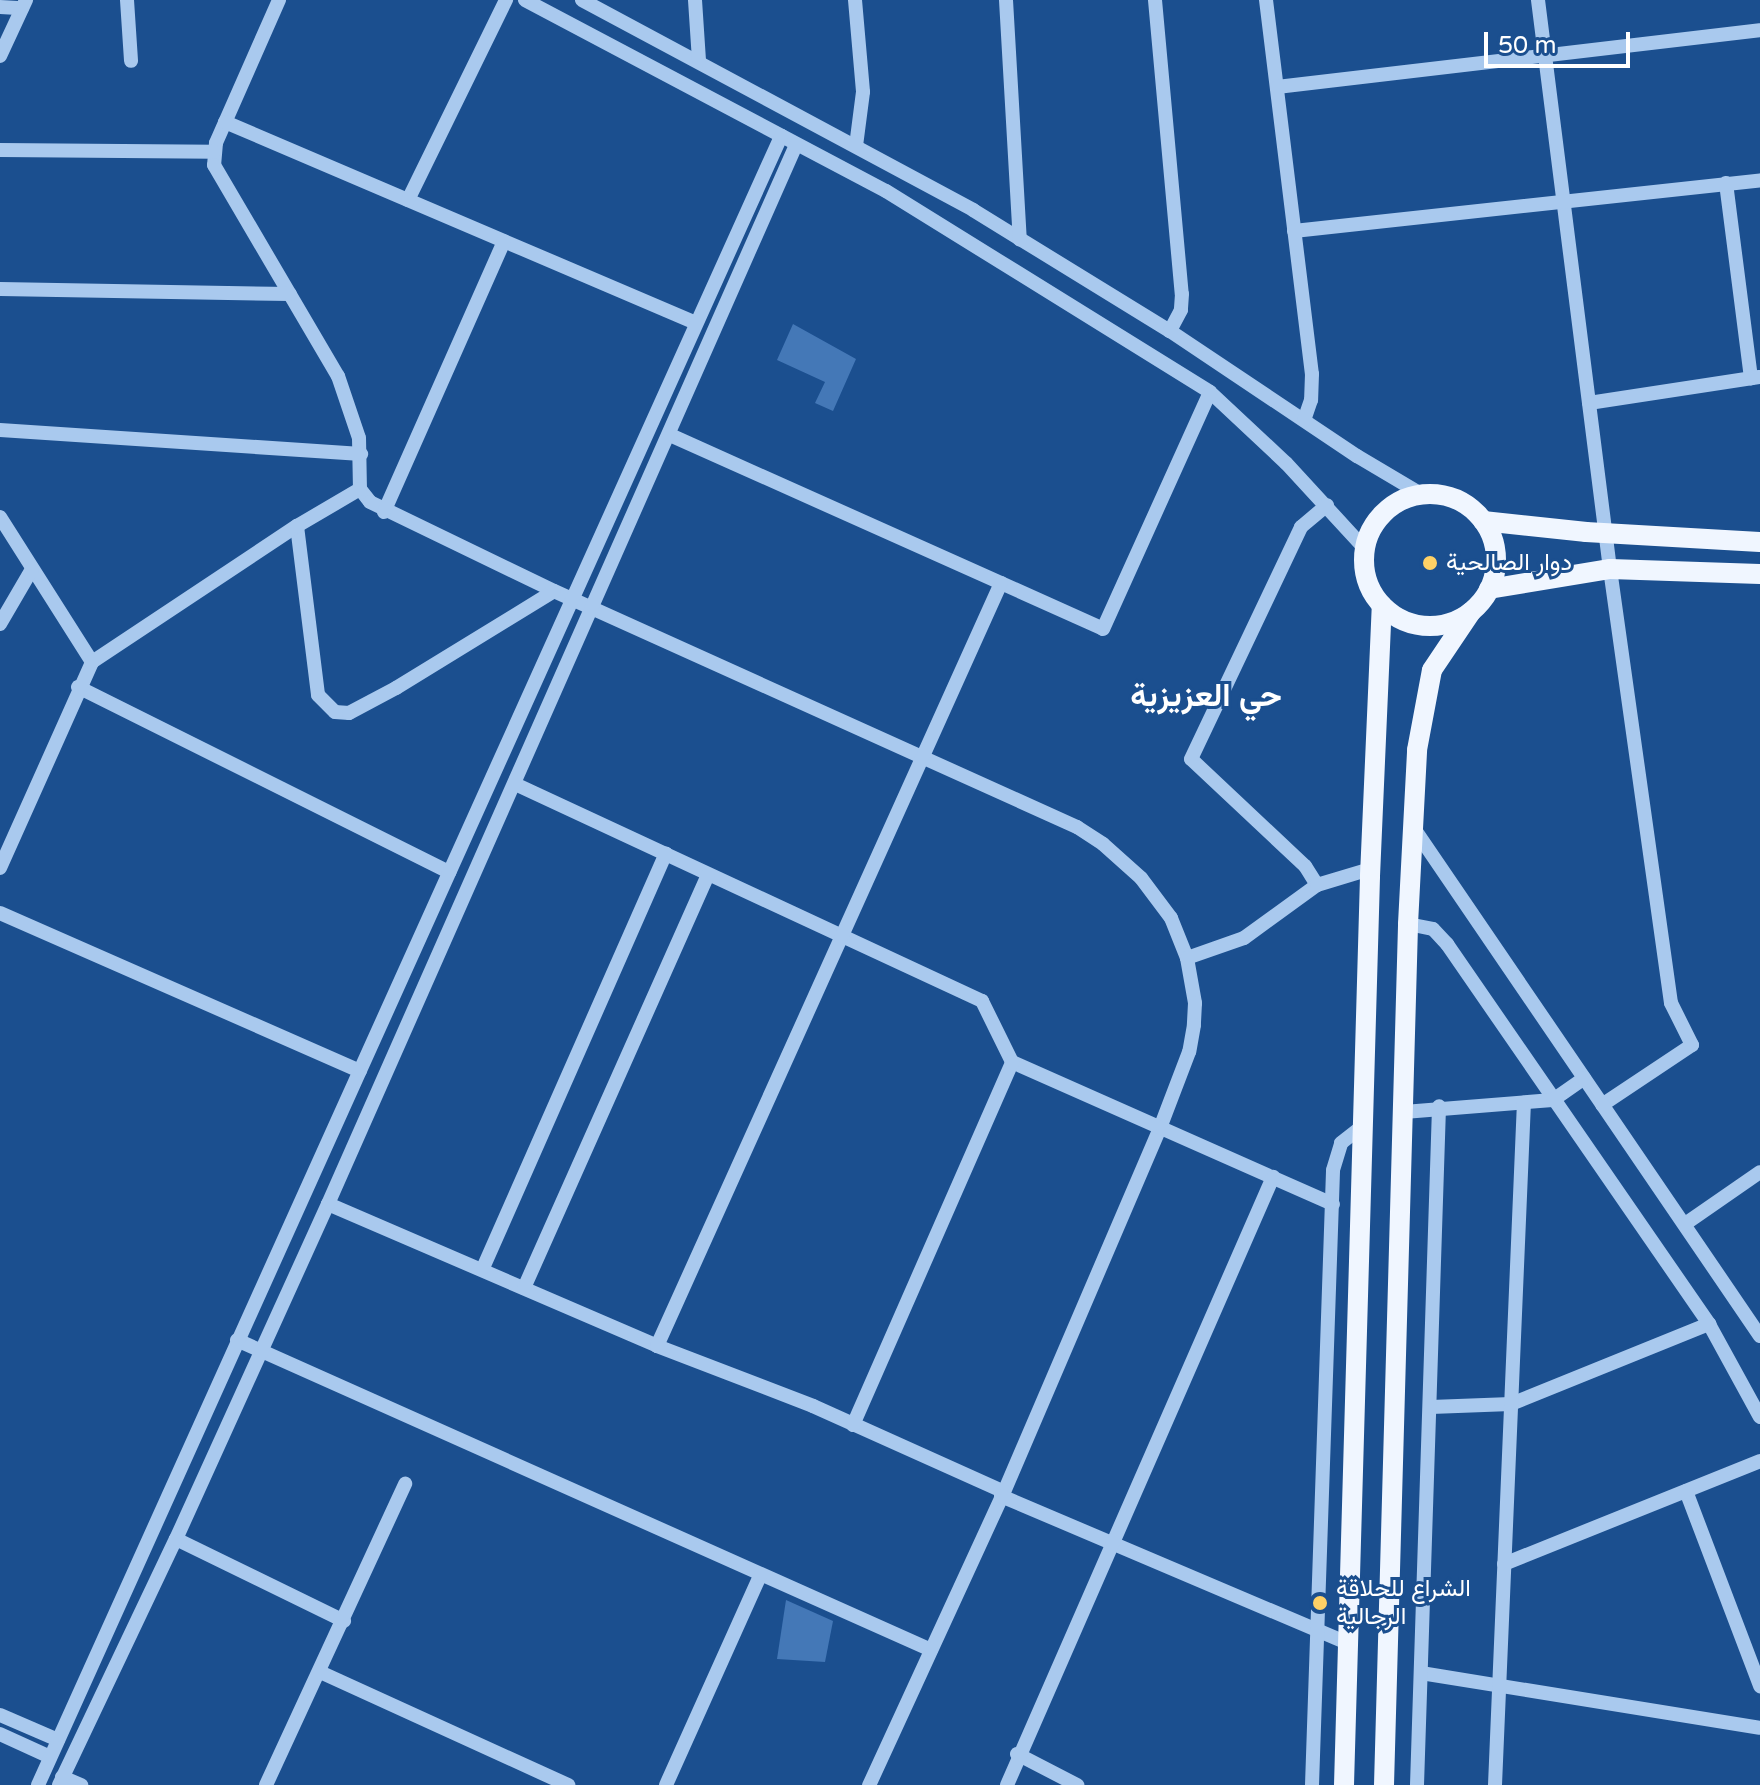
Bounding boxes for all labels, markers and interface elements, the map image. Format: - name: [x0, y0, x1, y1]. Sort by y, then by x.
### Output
- scale bar: [1488, 16, 1634, 66]
- text: 50 m: [1498, 31, 1556, 60]
- place label: دوار الصالحية: [1446, 549, 1572, 577]
- marker: دوار الصالحية: [1421, 554, 1439, 572]
- district label: حي العزيزية: [1130, 677, 1282, 715]
- place label: الشراع للحلاقة الرجالية: [1336, 1575, 1471, 1631]
- marker: الشراع للحلاقة الرجالية: [1311, 1594, 1329, 1612]

